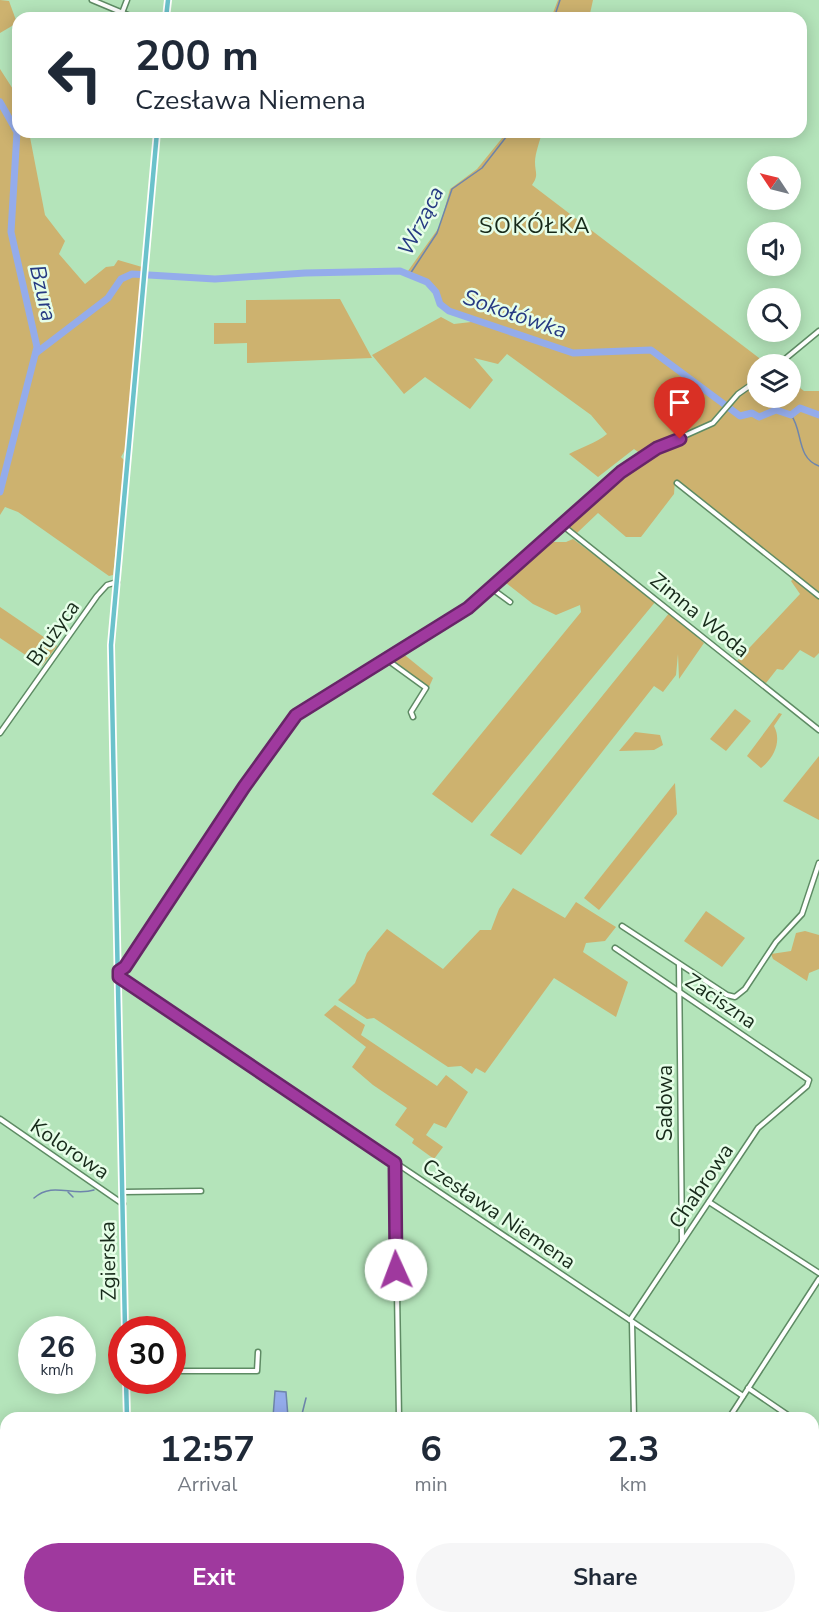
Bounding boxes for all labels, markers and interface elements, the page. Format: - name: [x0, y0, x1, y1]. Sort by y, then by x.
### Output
- text: 200 m: [135, 28, 259, 85]
- icon: left: [36, 36, 114, 114]
- text: Czesława Niemena: [135, 82, 366, 119]
- north arrow: [747, 156, 801, 210]
- map controls: [747, 156, 801, 408]
- water label: Wrząca: [391, 181, 451, 261]
- district label: SOKÓŁKA: [479, 211, 591, 241]
- button: sound: [747, 222, 801, 276]
- water label: Bzura: [22, 262, 64, 324]
- water label: Sokołówka: [459, 282, 571, 346]
- button: search: [747, 288, 801, 342]
- button: layers: [747, 354, 801, 408]
- pin: [654, 377, 705, 439]
- icon: arrive: [663, 386, 696, 419]
- street label: Zimna Woda: [644, 566, 756, 664]
- street label: Brużyca: [20, 594, 86, 672]
- street label: Zaciszna: [680, 967, 762, 1035]
- street label: Sadowa: [651, 1065, 679, 1141]
- street label: Kolorowa: [25, 1112, 115, 1186]
- street label: Chabrowa: [662, 1138, 740, 1234]
- street label: Czesława Niemena: [417, 1152, 581, 1276]
- street label: Zgierska: [93, 1221, 123, 1301]
- position arrow: [364, 1238, 428, 1302]
- speed limit sign: 30: [108, 1316, 186, 1394]
- text: 26: [39, 1327, 75, 1368]
- text: km/h: [40, 1360, 74, 1380]
- text: 12:57: [160, 1425, 255, 1474]
- text: 6: [420, 1425, 442, 1474]
- text: 2.3: [607, 1425, 659, 1474]
- text: Arrival: [177, 1471, 237, 1498]
- text: min: [415, 1471, 448, 1498]
- text: km: [620, 1471, 647, 1498]
- button: Exit: [24, 1543, 404, 1612]
- button: Share: [416, 1543, 795, 1612]

